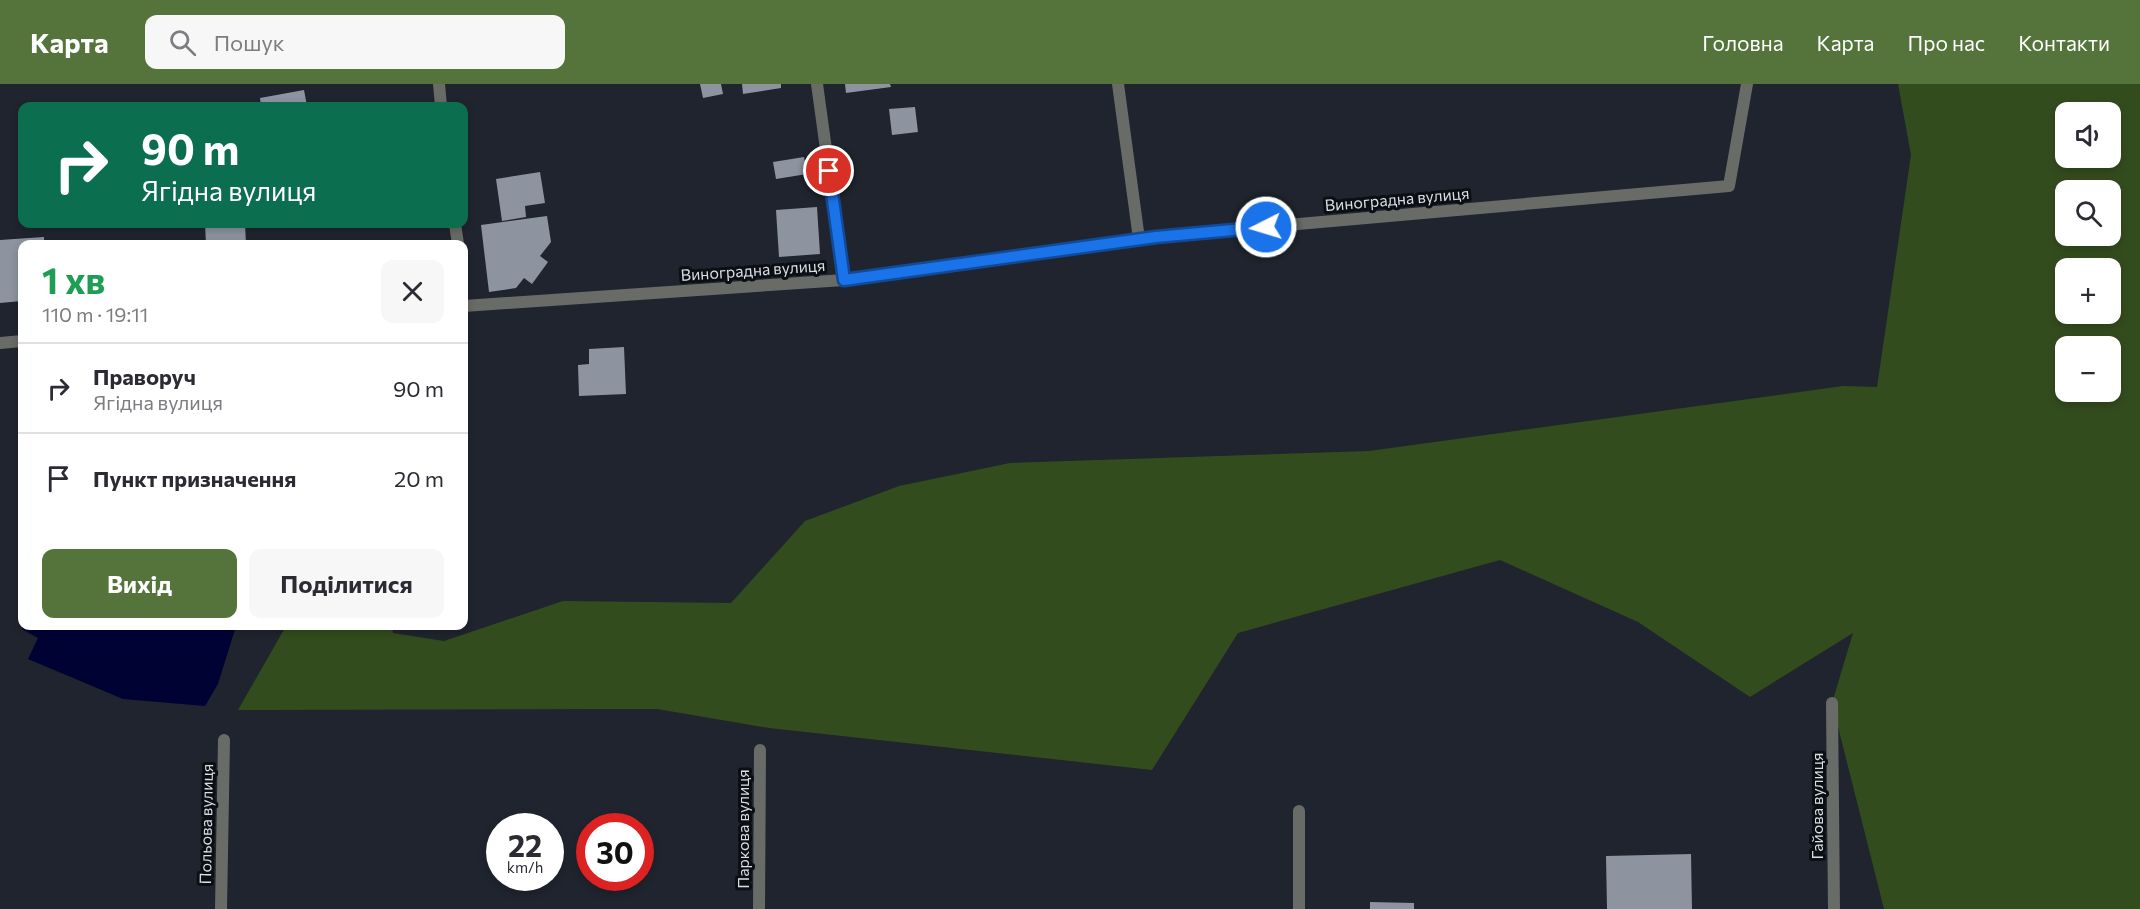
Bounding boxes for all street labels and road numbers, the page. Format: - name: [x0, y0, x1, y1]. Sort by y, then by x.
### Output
- street label: Виноградна вулиця: [1324, 183, 1470, 214]
- street label: Виноградна вулиця: [680, 255, 826, 284]
- street label: Гайова вулиця: [1807, 753, 1826, 859]
- street label: Польова вулиця: [195, 764, 216, 884]
- street label: Паркова вулиця: [733, 769, 752, 889]

